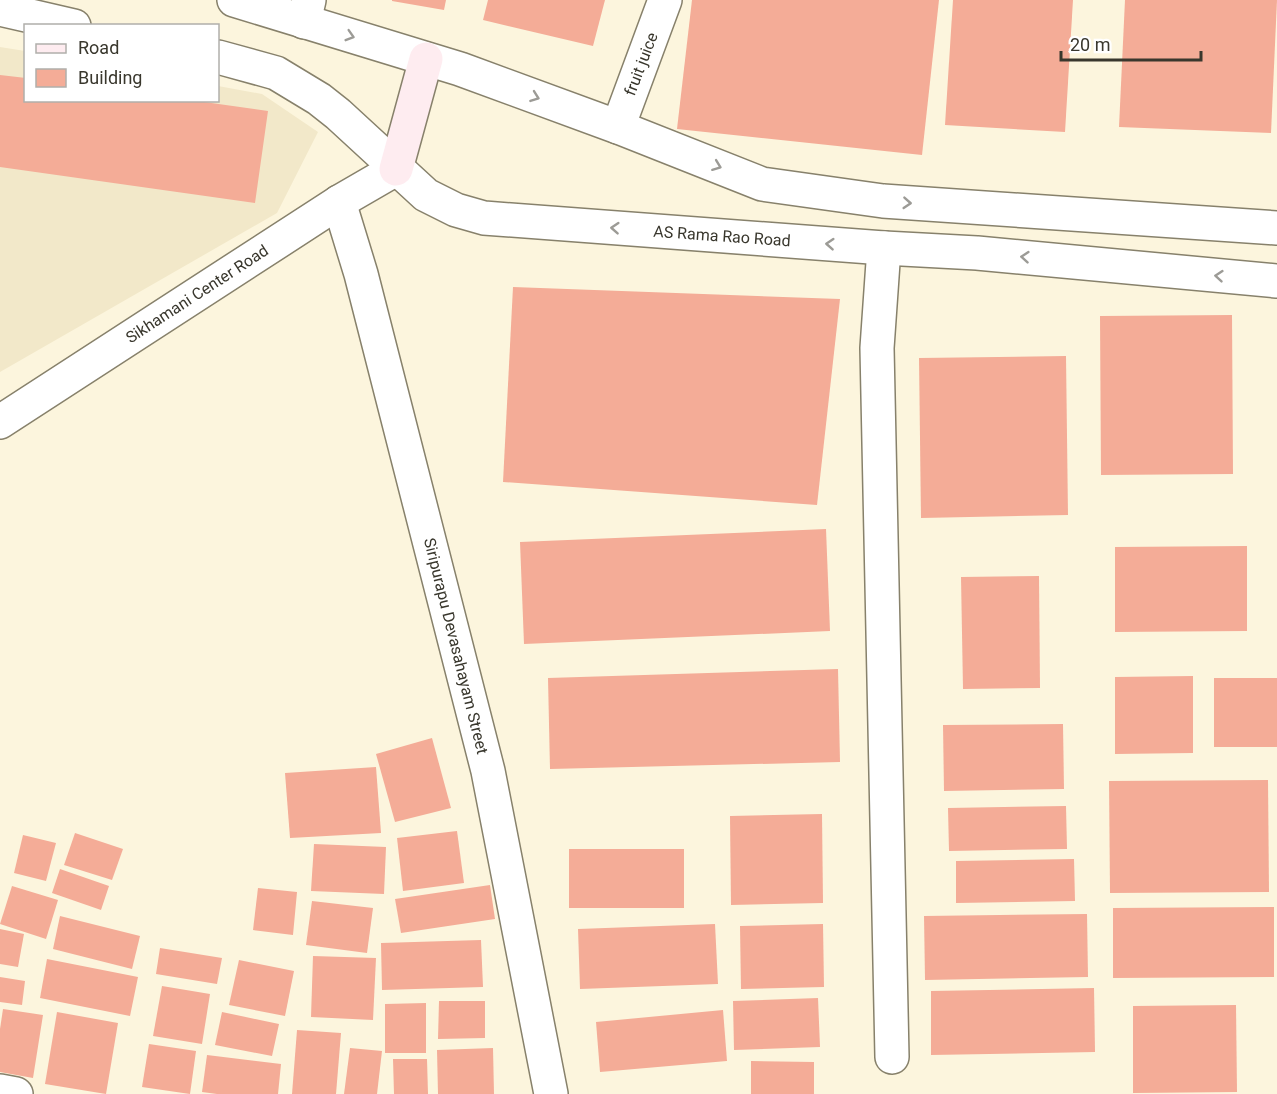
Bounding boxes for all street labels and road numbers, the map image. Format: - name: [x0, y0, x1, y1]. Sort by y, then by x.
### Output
- street label: fruit juice: [620, 30, 662, 98]
- street label: AS Rama Rao Road: [653, 222, 791, 250]
- street label: Sikhamani Center Road: [122, 241, 272, 347]
- street label: Siripurapu Devasahayam Street: [420, 536, 492, 756]

